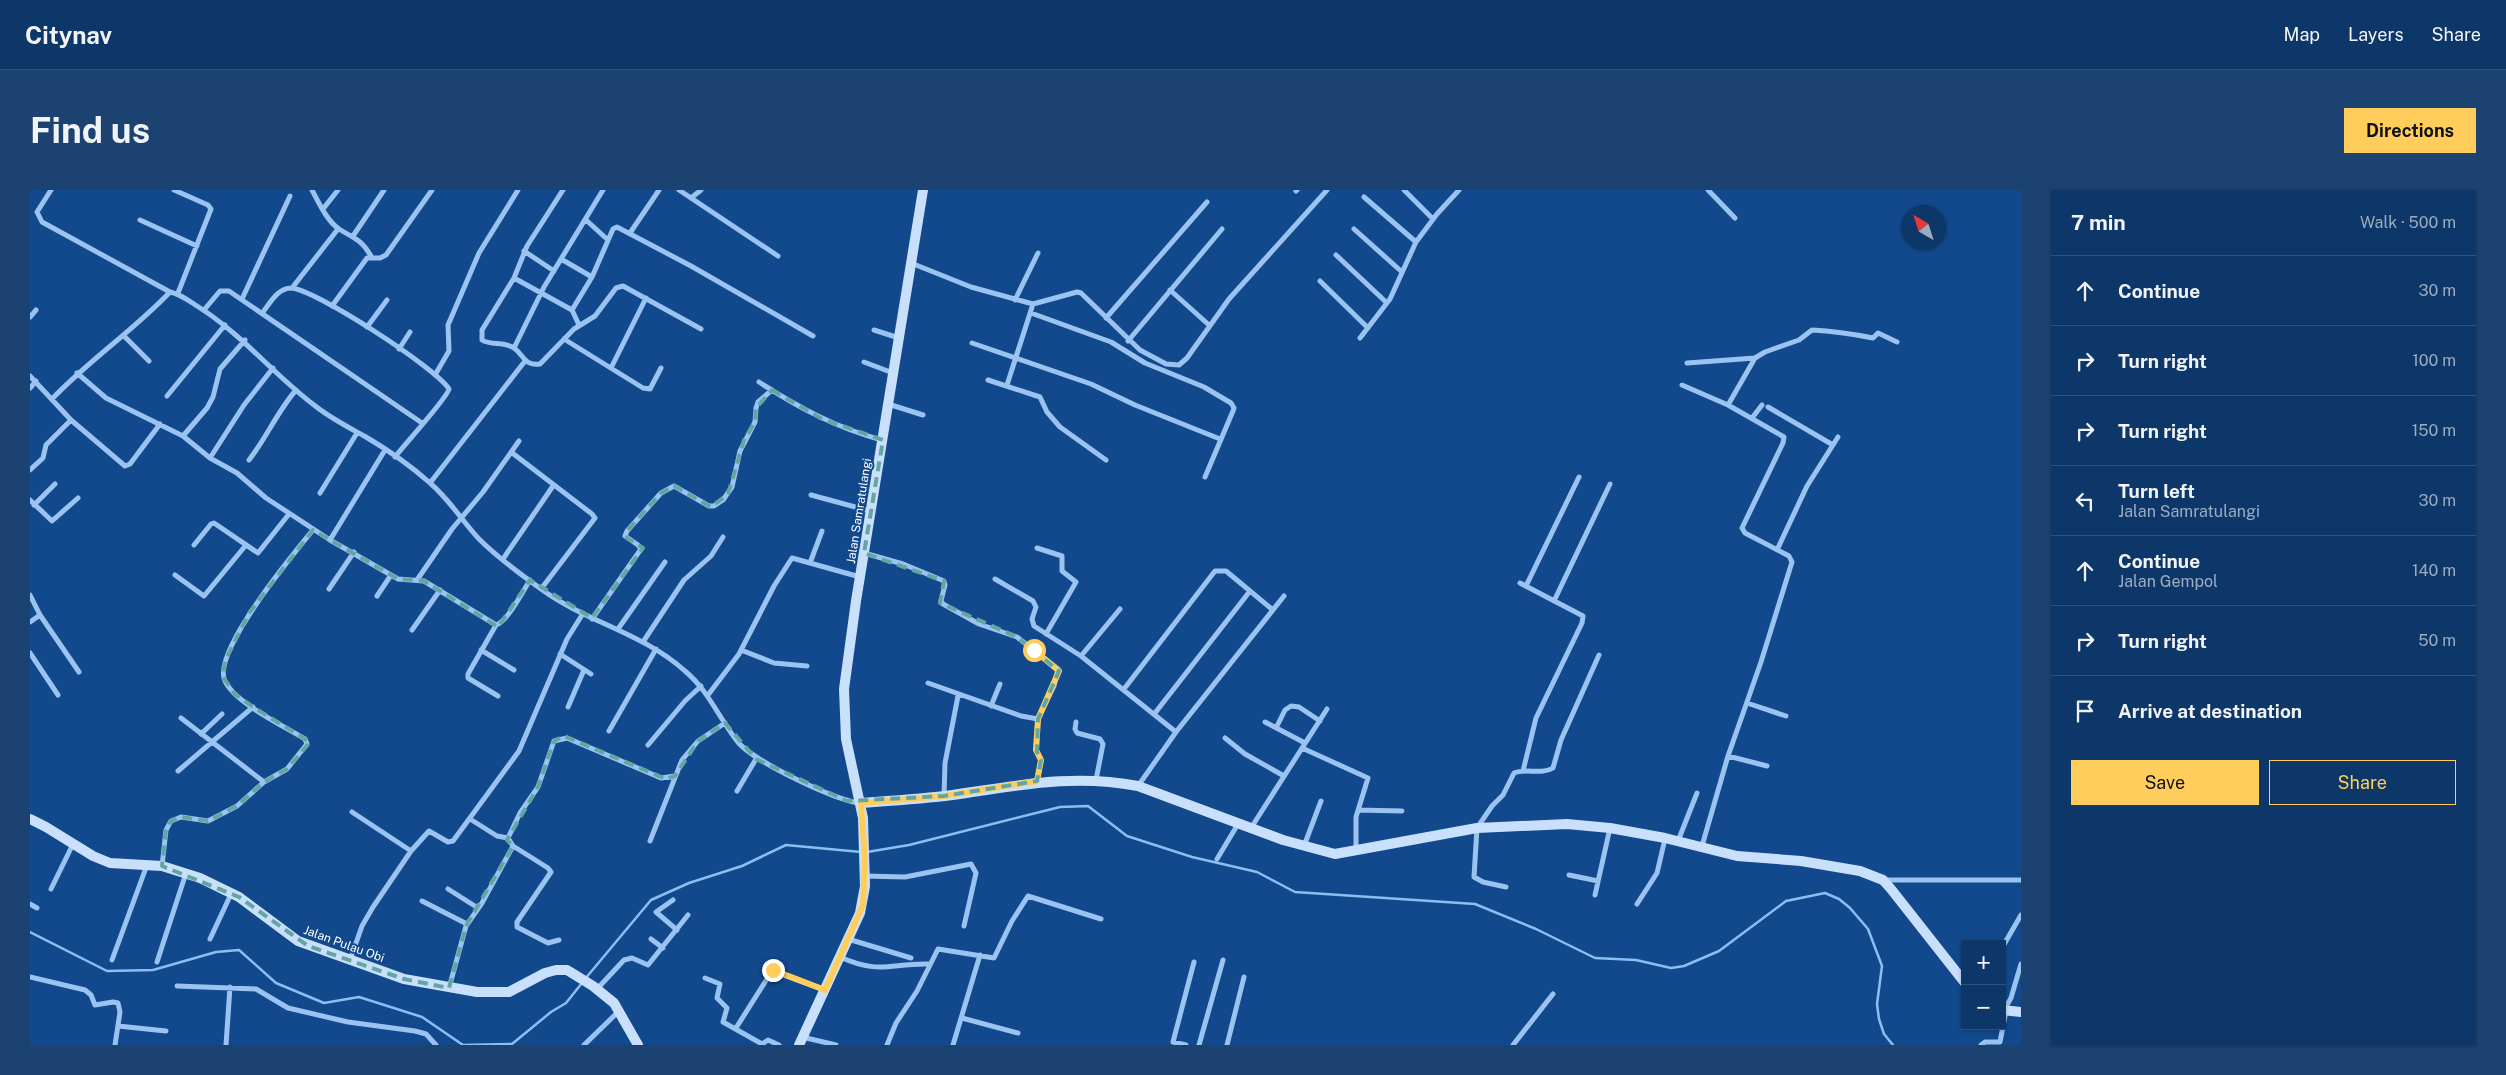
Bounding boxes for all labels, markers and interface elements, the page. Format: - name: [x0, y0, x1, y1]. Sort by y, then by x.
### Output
- text: Citynav: [25, 21, 112, 49]
- text: Map: [2284, 24, 2320, 45]
- text: Layers: [2348, 24, 2404, 45]
- text: Share: [2432, 24, 2481, 45]
- button: Directions: [2344, 108, 2476, 153]
- text: Find us: [30, 110, 150, 151]
- north arrow: [1901, 205, 1946, 250]
- text: 7 min: [2071, 210, 2126, 235]
- text: Walk · 500 m: [2360, 213, 2456, 232]
- icon: ahead: [2071, 277, 2099, 305]
- text: Continue: [2118, 280, 2200, 302]
- text: 30 m: [2419, 281, 2456, 300]
- icon: right: [2071, 347, 2099, 375]
- text: Turn right: [2118, 350, 2207, 372]
- text: 100 m: [2412, 351, 2456, 370]
- icon: right: [2071, 417, 2099, 445]
- text: Turn right: [2118, 420, 2207, 442]
- text: 150 m: [2412, 421, 2456, 440]
- street label: Jalan Samratulangi: [844, 457, 874, 565]
- text: Turn left: [2118, 480, 2195, 502]
- icon: left: [2071, 487, 2099, 515]
- text: 30 m: [2419, 491, 2456, 510]
- text: Jalan Samratulangi: [2118, 502, 2260, 521]
- text: Continue: [2118, 550, 2200, 572]
- icon: ahead: [2071, 557, 2099, 585]
- text: 140 m: [2412, 561, 2456, 580]
- text: Jalan Gempol: [2118, 572, 2218, 591]
- icon: right: [2071, 627, 2099, 655]
- text: Turn right: [2118, 630, 2207, 652]
- text: 50 m: [2418, 631, 2456, 650]
- route start: [1023, 639, 1046, 662]
- icon: arrive: [2071, 697, 2099, 725]
- text: Arrive at destination: [2118, 700, 2302, 722]
- button: Save: [2071, 760, 2259, 805]
- button: Share: [2269, 760, 2456, 805]
- street label: Jalan Pulau Obi: [302, 923, 386, 965]
- map controls: [1961, 940, 2006, 1030]
- button: +: [1961, 940, 2006, 985]
- route end: [762, 959, 785, 982]
- button: −: [1961, 985, 2006, 1030]

